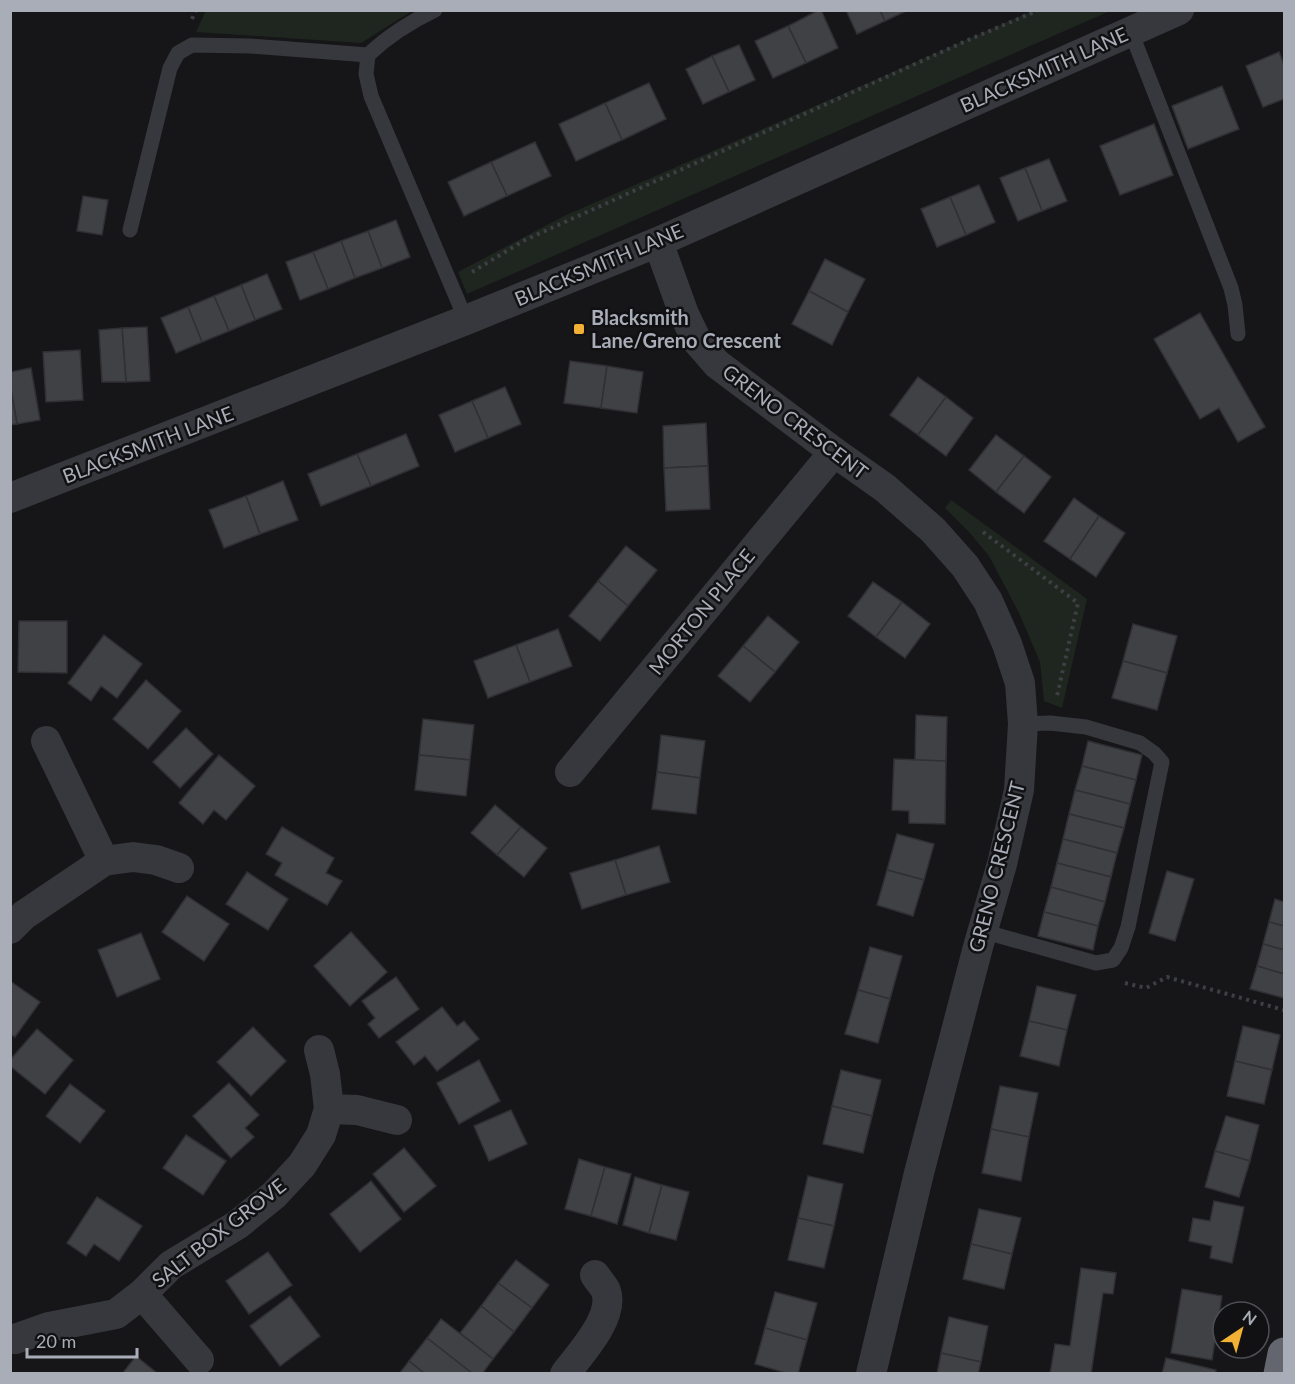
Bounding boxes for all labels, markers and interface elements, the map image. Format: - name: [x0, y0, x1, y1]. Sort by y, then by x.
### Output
- street label: BLACKSMITH LANE: [956, 21, 1131, 117]
- street label: BLACKSMITH LANE: [511, 218, 687, 310]
- place label: Blacksmith Lane/Greno Crescent: [591, 305, 782, 352]
- marker: Blacksmith Lane/Greno Crescent: [572, 322, 586, 336]
- street label: GRENO CRESCENT: [718, 359, 873, 484]
- street label: BLACKSMITH LANE: [59, 400, 236, 488]
- street label: MORTON PLACE: [643, 544, 759, 679]
- street label: GRENO CRESCENT: [963, 779, 1029, 955]
- street label: SALT BOX GROVE: [147, 1173, 290, 1292]
- north arrow: [1211, 1300, 1271, 1360]
- text: N: [1240, 1306, 1261, 1329]
- scale bar: [27, 1321, 136, 1359]
- text: 20 m: [36, 1330, 76, 1352]

